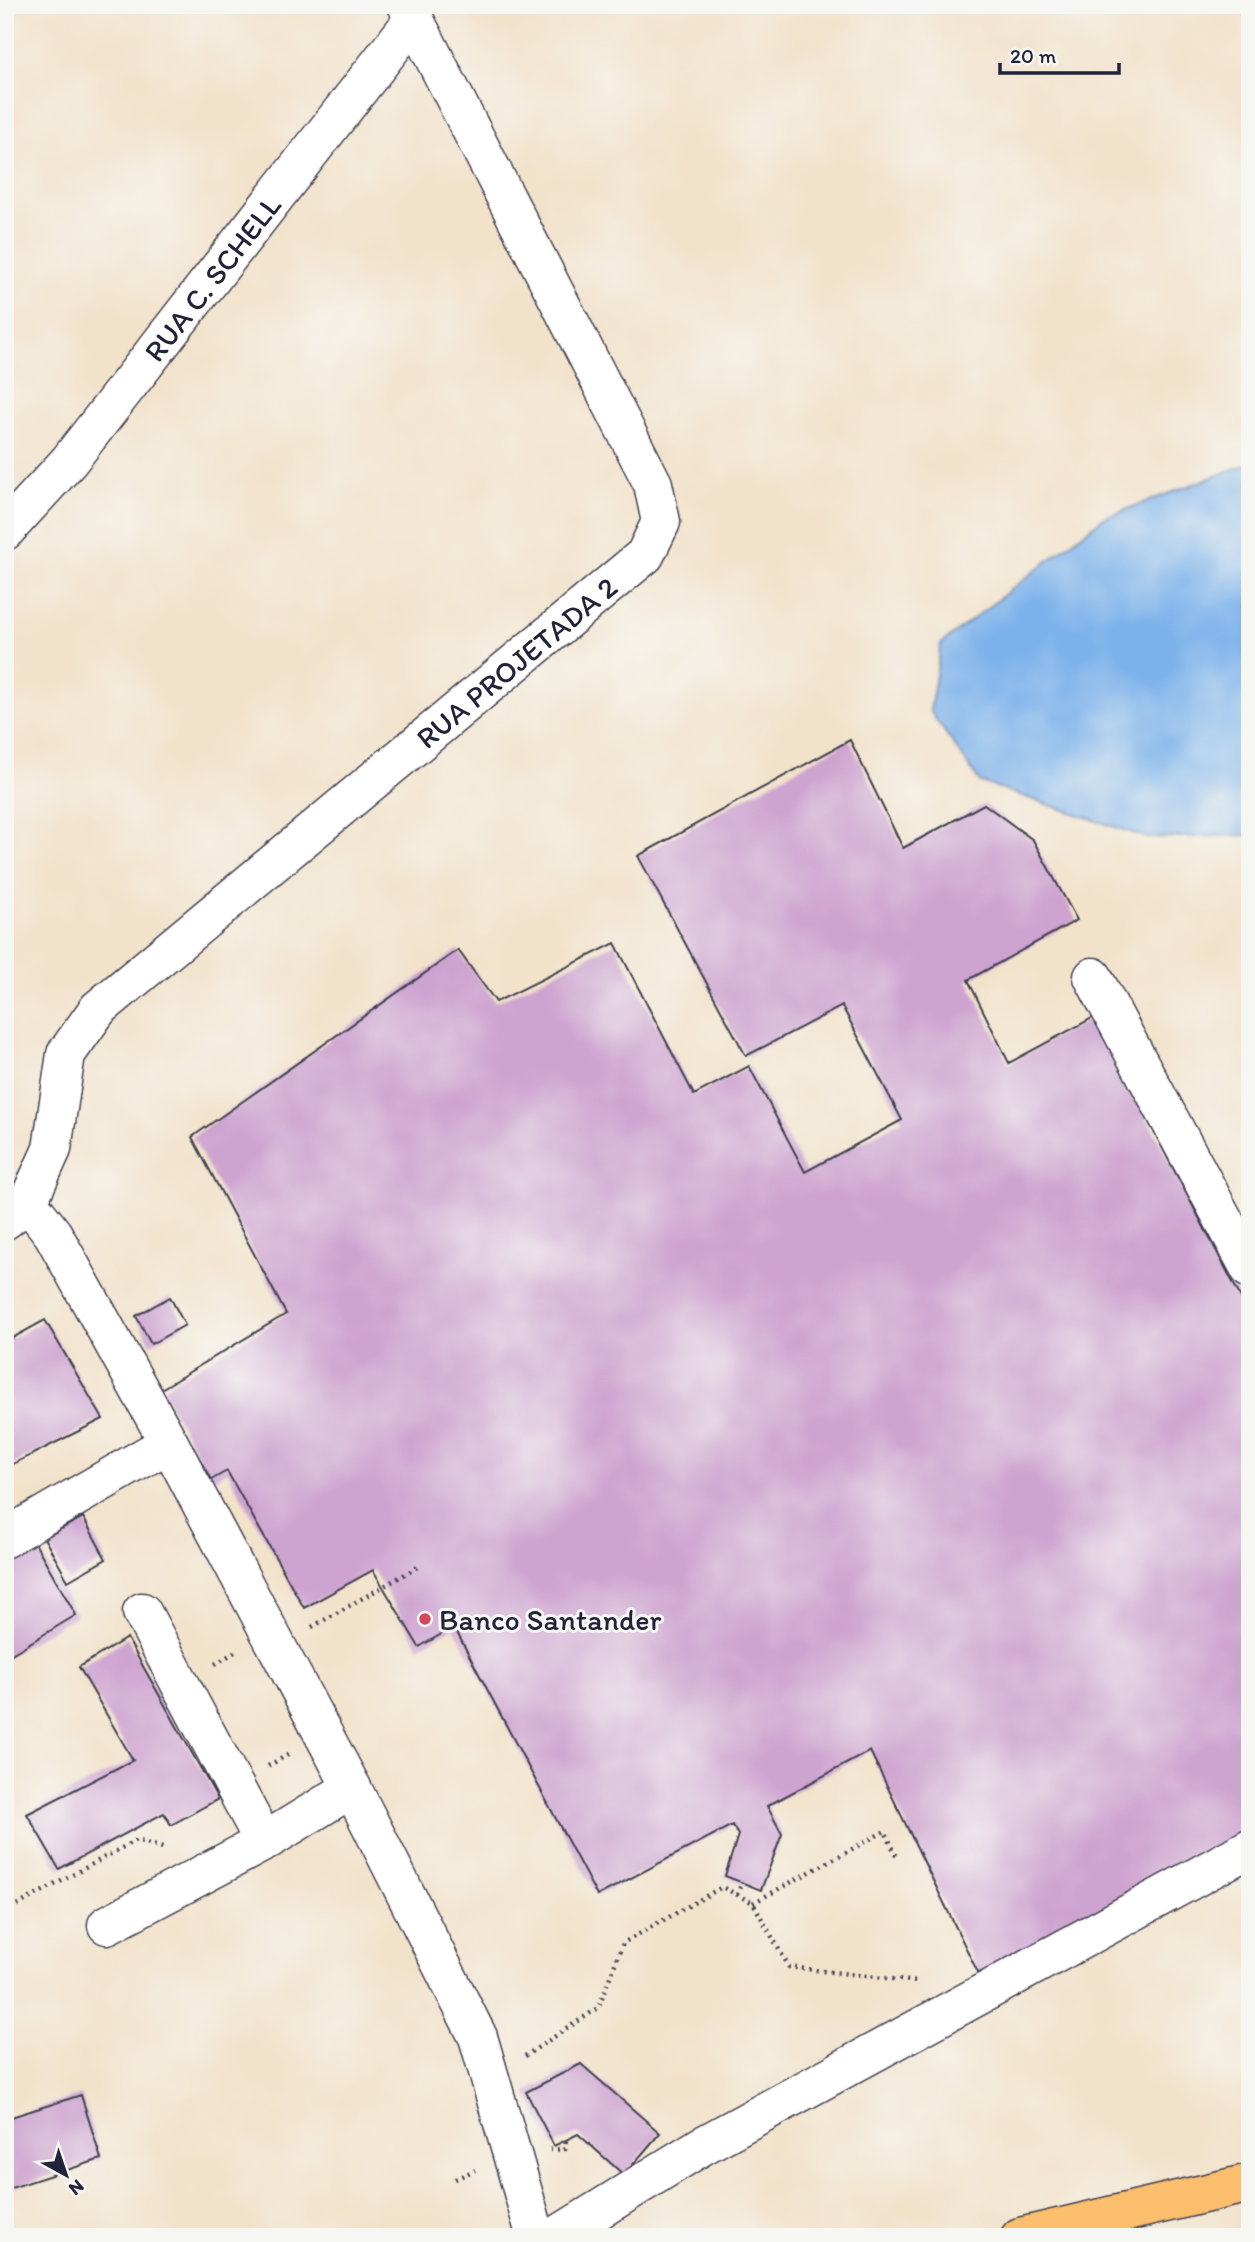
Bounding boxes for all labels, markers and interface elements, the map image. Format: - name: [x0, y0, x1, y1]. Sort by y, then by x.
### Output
- scale bar: [1000, 32, 1118, 76]
- text: 20 m: [1010, 43, 1057, 68]
- street label: RUA C. SCHELL: [135, 187, 288, 369]
- street label: RUA PROJETADA 2: [408, 568, 624, 756]
- place label: Banco Santander: [439, 1601, 662, 1638]
- marker: Banco Santander: [417, 1611, 433, 1627]
- north arrow: [32, 2140, 102, 2210]
- text: N: [64, 2175, 89, 2201]

